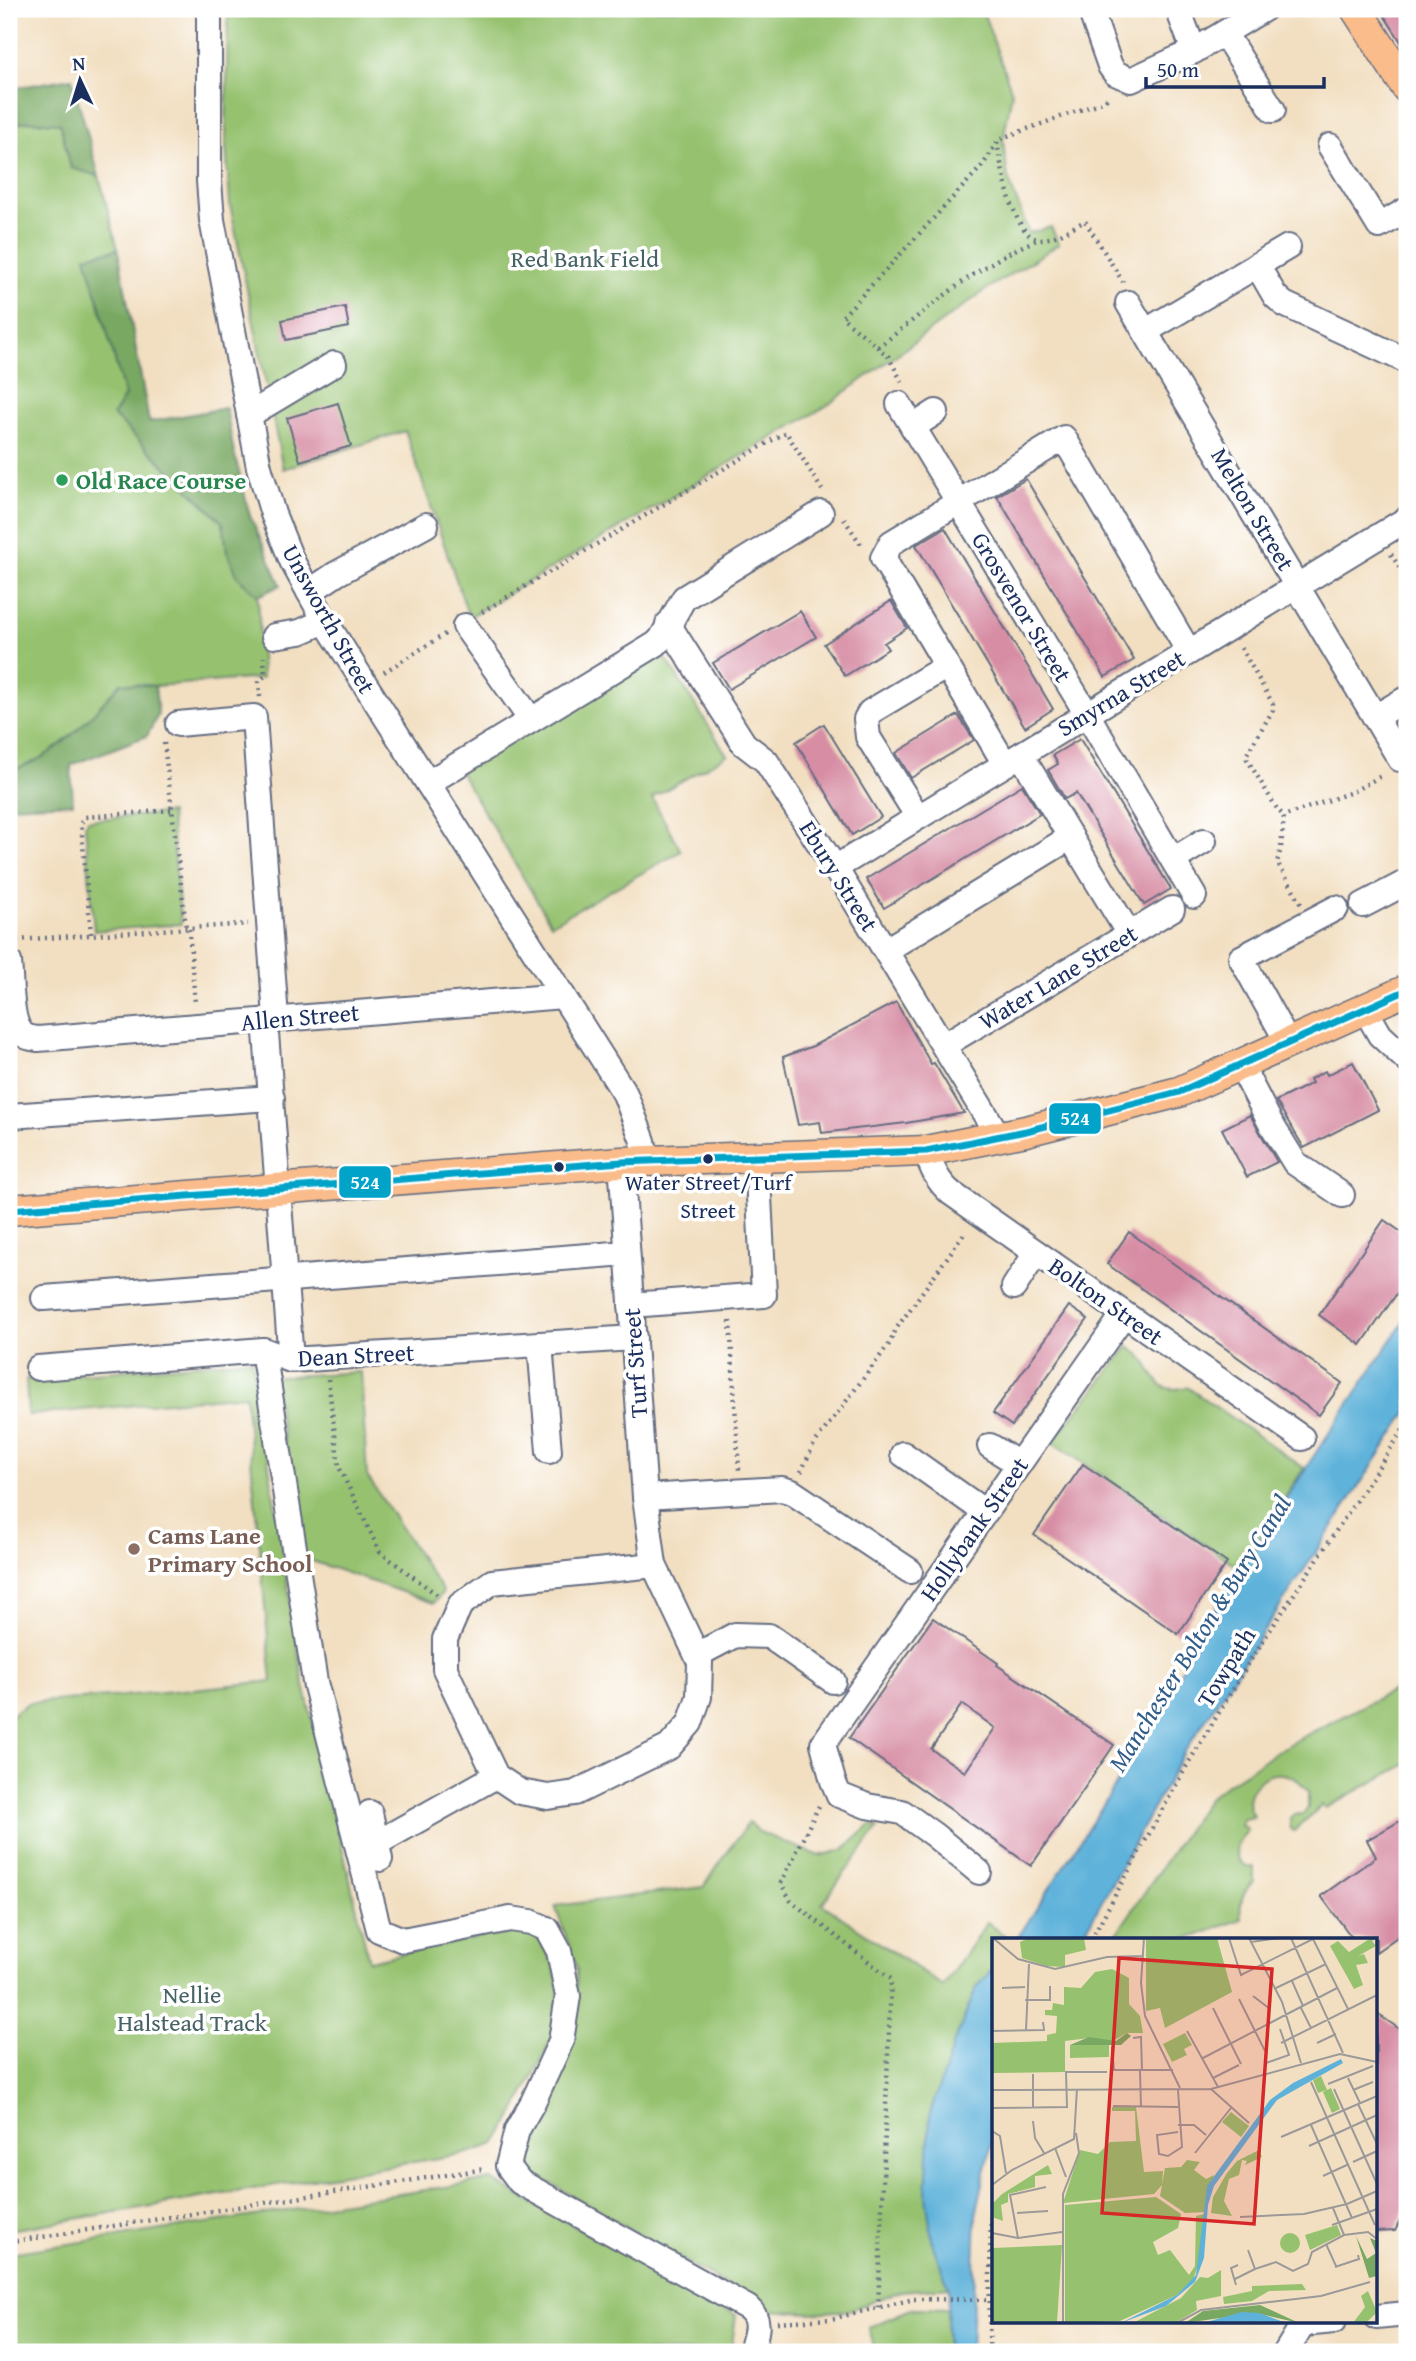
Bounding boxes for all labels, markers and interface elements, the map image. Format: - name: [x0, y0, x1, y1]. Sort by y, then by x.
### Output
- north arrow: [46, 46, 116, 116]
- scale bar: [1146, 46, 1325, 90]
- text: N: [72, 49, 86, 77]
- text: 50 m: [1157, 54, 1199, 85]
- park label: Red Bank Field: [511, 241, 659, 276]
- street label: Melton Street: [1202, 441, 1304, 578]
- place label: Old Race Course: [76, 463, 246, 498]
- marker: Old Race Course: [54, 472, 70, 488]
- street label: Grosvenor Street: [963, 525, 1081, 689]
- street label: Unsworth Street: [274, 538, 385, 700]
- street label: Smyrna Street: [1050, 641, 1192, 745]
- street label: Ebury Street: [791, 814, 887, 939]
- street label: Water Lane Street: [972, 916, 1144, 1038]
- street label: Allen Street: [239, 994, 361, 1040]
- line badge: 524: [1048, 1102, 1102, 1135]
- text: 524: [1060, 1104, 1090, 1132]
- marker: Water Street/Turf Street: [701, 1152, 715, 1166]
- unlabelled marker: [552, 1160, 566, 1174]
- line badge: 524: [338, 1165, 392, 1199]
- place label: Water Street/Turf Street: [625, 1166, 794, 1226]
- text: 524: [350, 1168, 380, 1196]
- street label: Bolton Street: [1042, 1249, 1171, 1354]
- street label: Turf Street: [614, 1306, 656, 1419]
- street label: Dean Street: [297, 1334, 416, 1376]
- street label: Hollybank Street: [911, 1449, 1037, 1608]
- water label: Manchester Bolton & Bury Canal: [1098, 1487, 1300, 1779]
- place label: Cams Lane Primary School: [148, 1518, 313, 1581]
- marker: Cams Lane Primary School: [126, 1541, 142, 1557]
- street label: Towpath: [1188, 1620, 1264, 1713]
- inset map: [992, 1938, 1378, 2322]
- park label: Nellie Halstead Track: [117, 1977, 268, 2040]

